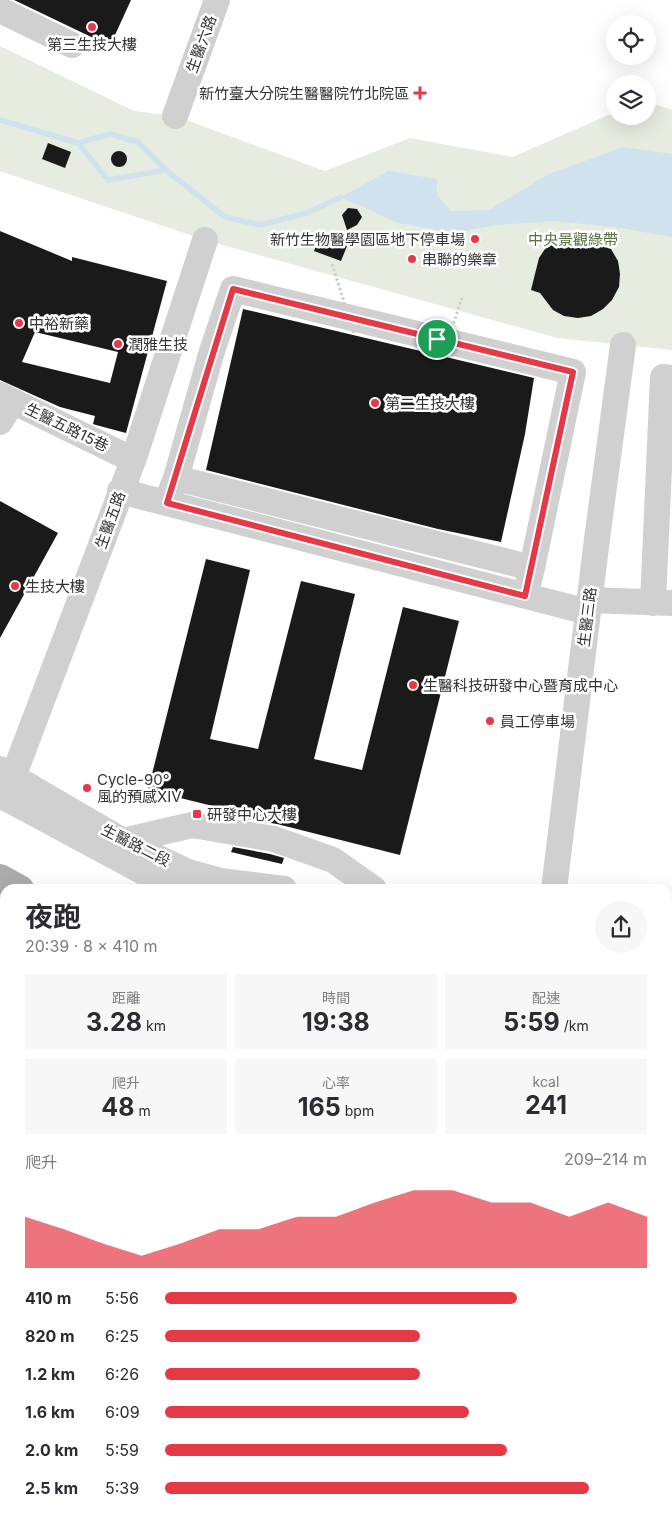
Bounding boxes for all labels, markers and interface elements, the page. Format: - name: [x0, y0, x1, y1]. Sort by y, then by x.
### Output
- street label: 生醫六路: [182, 13, 220, 75]
- map controls: [606, 15, 656, 125]
- button: locate: [606, 15, 656, 65]
- marker: 第三生技大樓: [86, 21, 98, 33]
- place label: 第三生技大樓: [47, 35, 137, 54]
- button: layers: [606, 75, 656, 125]
- place label: 新竹臺大分院生醫醫院竹北院區: [199, 84, 409, 103]
- marker: 新竹臺大分院生醫醫院竹北院區: [413, 86, 427, 100]
- place label: 新竹生物醫學園區地下停車場: [270, 230, 465, 249]
- park label: 中央景觀綠帶: [528, 230, 618, 249]
- marker: 新竹生物醫學園區地下停車場: [469, 233, 481, 245]
- place label: 串聯的樂章: [422, 250, 497, 269]
- marker: 串聯的樂章: [406, 253, 418, 265]
- place label: 中裕新藥: [29, 314, 89, 333]
- marker: 中裕新藥: [13, 317, 25, 329]
- pin: [416, 318, 458, 360]
- icon: arrive: [423, 325, 451, 353]
- place label: 潤雅生技: [128, 335, 188, 354]
- marker: 潤雅生技: [112, 338, 124, 350]
- place label: 第二生技大樓: [385, 394, 475, 413]
- marker: 第二生技大樓: [369, 397, 381, 409]
- street label: 生醫五路15巷: [22, 399, 112, 455]
- street label: 生醫五路: [91, 489, 129, 551]
- place label: 生技大樓: [25, 577, 85, 596]
- marker: 生技大樓: [9, 580, 21, 592]
- street label: 生醫三路: [574, 586, 600, 648]
- place label: 生醫科技研發中心暨育成中心: [423, 676, 618, 695]
- marker: 生醫科技研發中心暨育成中心: [407, 679, 419, 691]
- place label: 員工停車場: [500, 712, 575, 731]
- marker: 員工停車場: [484, 715, 496, 727]
- place label: Cycle-90° 風的預感XIV: [97, 770, 182, 806]
- marker: Cycle-90° 風的預感XIV: [81, 782, 93, 794]
- place label: 研發中心大樓: [207, 805, 297, 824]
- marker: 研發中心大樓: [191, 808, 203, 820]
- street label: 生醫路二段: [98, 820, 174, 870]
- text: 夜跑: [25, 900, 81, 934]
- button: share: [595, 901, 647, 953]
- text: 20:39 · 8 × 410 m: [25, 936, 158, 956]
- text: 距離: [112, 989, 140, 1006]
- text: 時間: [322, 989, 350, 1006]
- text: 配速: [532, 989, 560, 1006]
- text: 3.28: [86, 1007, 142, 1037]
- text: 19:38: [302, 1007, 370, 1037]
- text: 5:59: [503, 1007, 560, 1037]
- text: km: [142, 1017, 166, 1034]
- text: /km: [560, 1017, 589, 1034]
- text: kcal: [533, 1073, 559, 1090]
- text: 爬升: [112, 1074, 140, 1091]
- text: 心率: [322, 1074, 350, 1091]
- text: 241: [525, 1090, 567, 1120]
- text: 48: [101, 1092, 134, 1122]
- text: 165: [298, 1092, 341, 1122]
- text: m: [134, 1102, 151, 1119]
- text: bpm: [341, 1102, 374, 1119]
- text: 209–214 m: [564, 1149, 647, 1169]
- text: 爬升: [25, 1152, 57, 1172]
- text: 410 m: [25, 1288, 71, 1308]
- text: 5:56: [105, 1288, 139, 1308]
- text: 820 m: [25, 1326, 75, 1346]
- text: 6:25: [105, 1326, 139, 1346]
- text: 1.2 km: [25, 1364, 75, 1384]
- text: 6:26: [105, 1364, 139, 1384]
- text: 1.6 km: [25, 1402, 75, 1422]
- text: 6:09: [105, 1402, 140, 1422]
- text: 2.0 km: [25, 1440, 78, 1460]
- text: 5:59: [105, 1440, 139, 1460]
- text: 2.5 km: [25, 1478, 78, 1498]
- text: 5:39: [105, 1478, 139, 1498]

